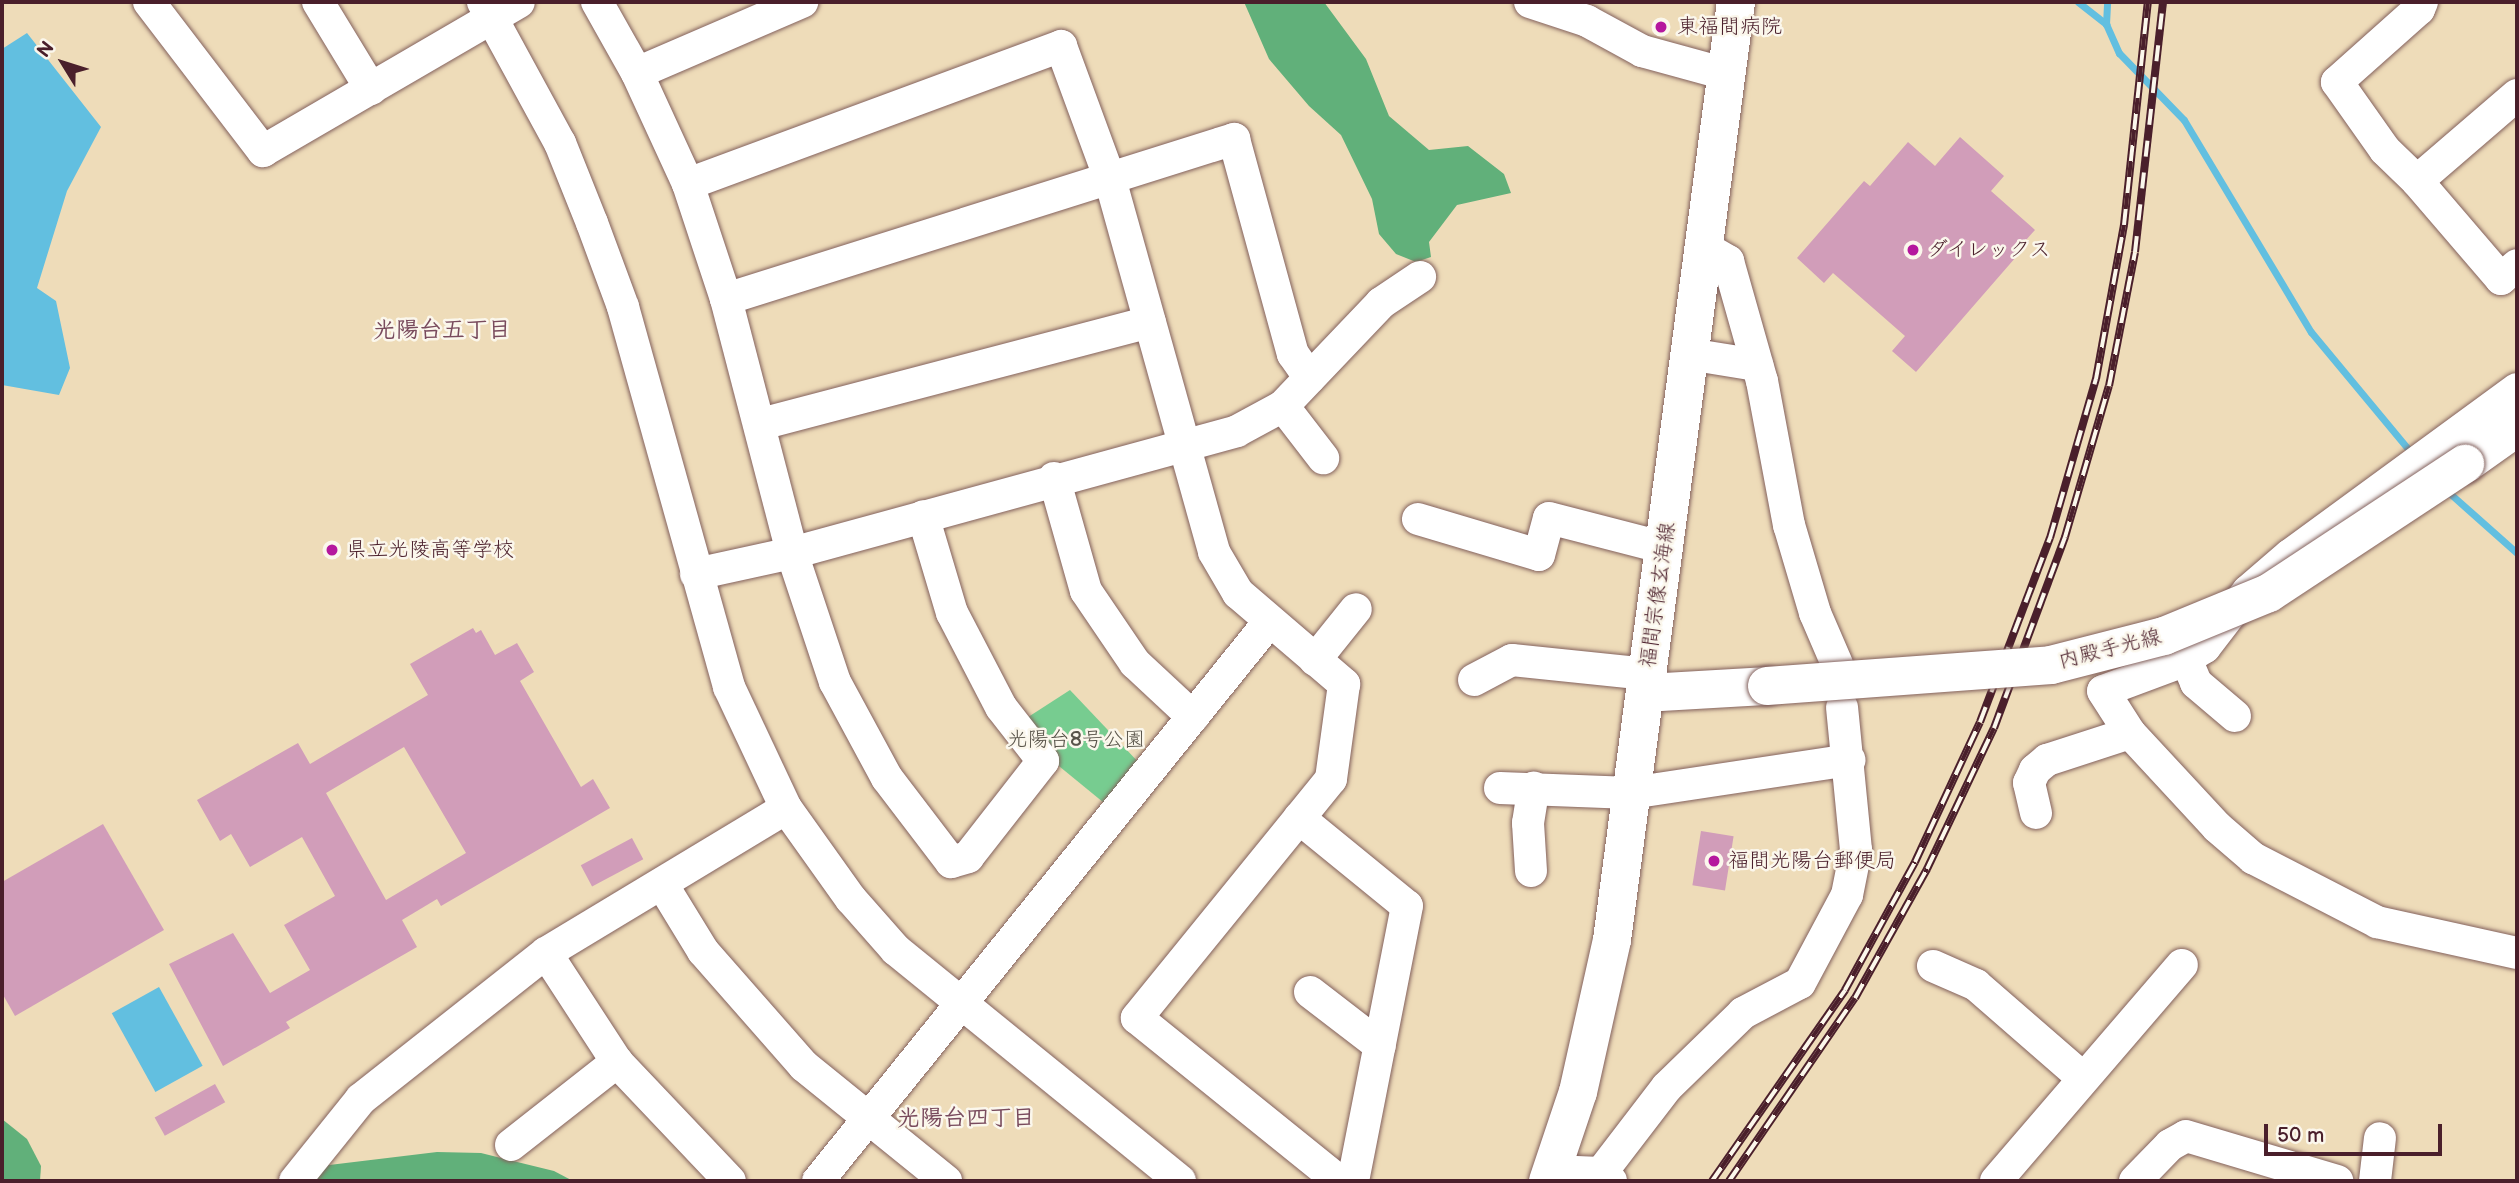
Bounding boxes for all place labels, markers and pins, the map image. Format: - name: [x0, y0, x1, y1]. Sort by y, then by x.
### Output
- place label: 東福間病院: [1677, 14, 1782, 40]
- marker: 東福間病院: [1651, 17, 1671, 37]
- place label: ダイレックス: [1927, 237, 2053, 263]
- marker: ダイレックス: [1905, 242, 1921, 258]
- place label: 県立光陵高等学校: [346, 537, 514, 563]
- marker: 県立光陵高等学校: [324, 542, 340, 558]
- place label: 福間光陽台郵便局: [1728, 848, 1896, 874]
- marker: 福間光陽台郵便局: [1706, 853, 1722, 869]

